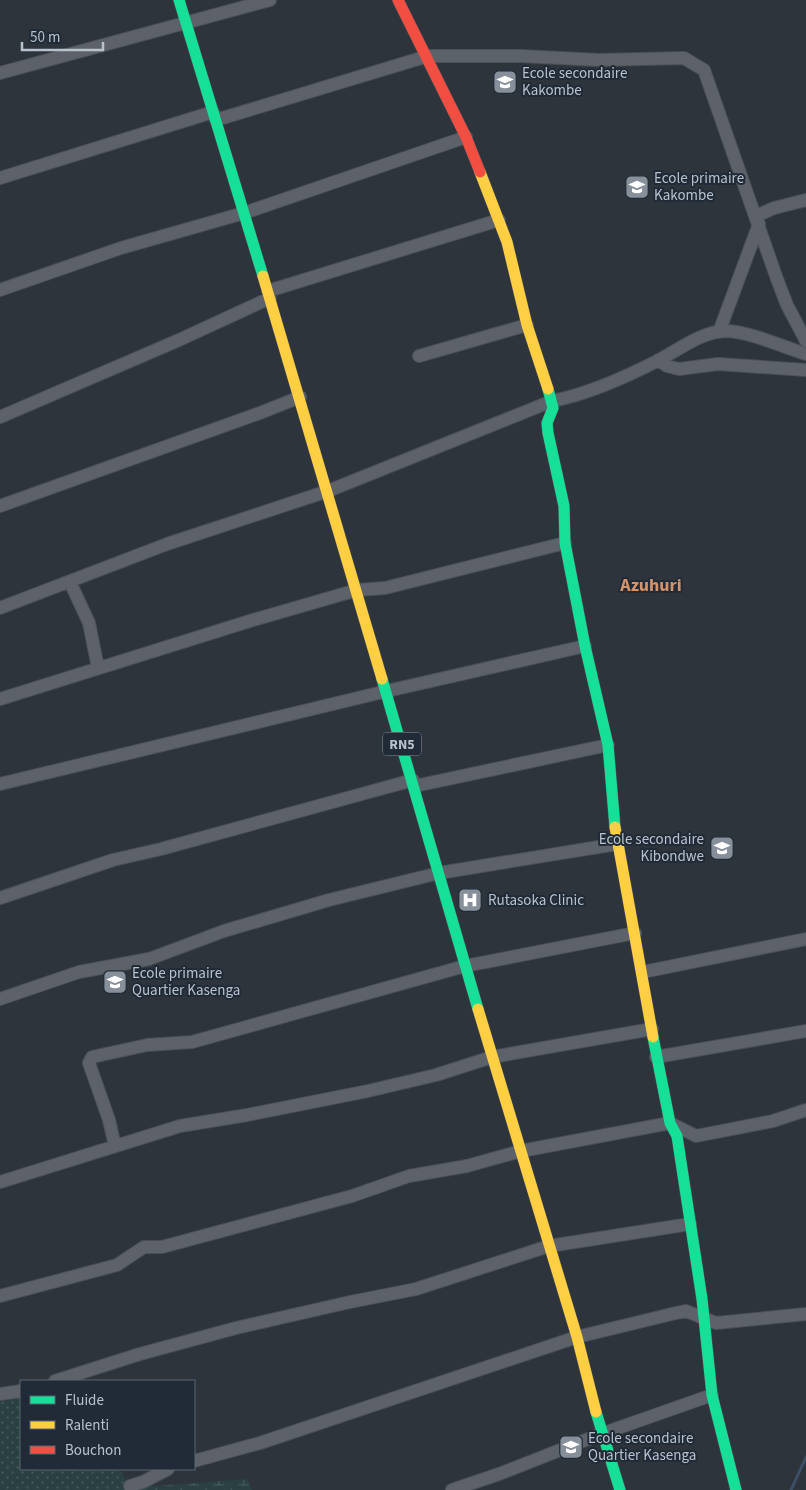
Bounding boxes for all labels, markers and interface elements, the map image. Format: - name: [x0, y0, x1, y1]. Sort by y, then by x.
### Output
- scale bar: [22, 20, 104, 52]
- text: 50 m: [30, 27, 60, 48]
- place label: Ecole secondaire Kakombe: [522, 63, 627, 101]
- school or university icon: Ecole secondaire Kakombe: [492, 69, 518, 95]
- place label: Ecole primaire Kakombe: [654, 168, 744, 206]
- school or university icon: Ecole primaire Kakombe: [624, 174, 650, 200]
- district label: Azuhuri: [619, 573, 682, 598]
- road number: RN5: [383, 732, 421, 756]
- place label: Ecole secondaire Kibondwe: [599, 829, 704, 867]
- school or university icon: Ecole secondaire Kibondwe: [709, 835, 735, 861]
- hospital icon: Rutasoka Clinic: [457, 887, 483, 913]
- place label: Rutasoka Clinic: [488, 890, 584, 911]
- place label: Ecole primaire Quartier Kasenga: [132, 963, 240, 1001]
- school or university icon: Ecole primaire Quartier Kasenga: [102, 969, 128, 995]
- legend: [20, 1380, 195, 1470]
- text: Fluide: [65, 1390, 104, 1411]
- text: Ralenti: [65, 1415, 109, 1436]
- place label: Ecole secondaire Quartier Kasenga: [588, 1428, 696, 1466]
- school or university icon: Ecole secondaire Quartier Kasenga: [558, 1434, 584, 1460]
- text: Bouchon: [65, 1440, 121, 1461]

